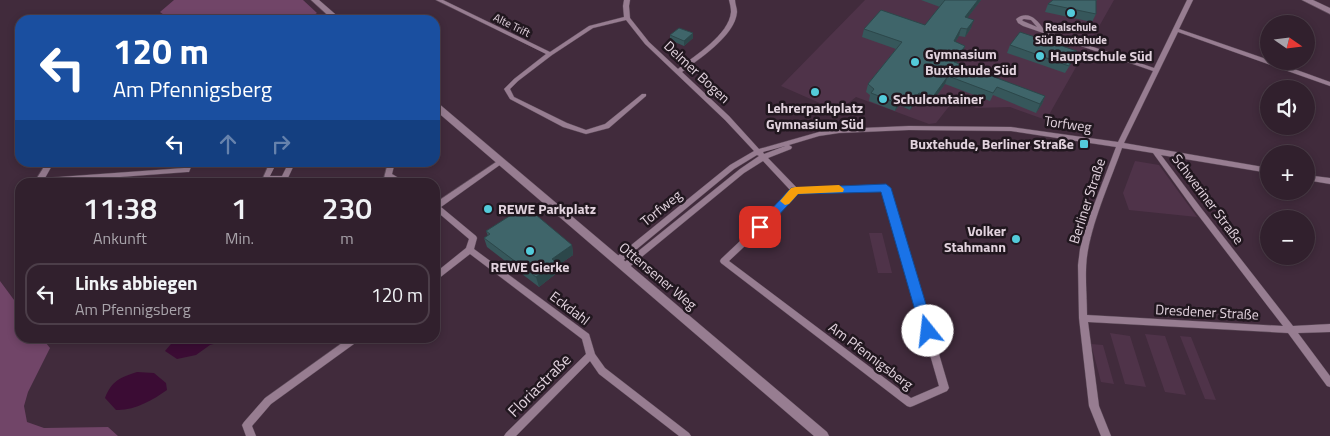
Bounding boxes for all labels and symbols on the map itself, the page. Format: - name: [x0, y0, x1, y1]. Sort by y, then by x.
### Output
- marker: Realschule Süd Buxtehude: [1065, 7, 1077, 19]
- street label: Alte Trift: [491, 9, 533, 41]
- north arrow: [1260, 15, 1315, 70]
- place label: Realschule Süd Buxtehude: [1035, 19, 1107, 48]
- street label: Delmer Bogen: [660, 35, 735, 108]
- place label: Gymnasium Buxtehude Süd: [925, 43, 1017, 80]
- place label: Hauptschule Süd: [1050, 45, 1152, 66]
- marker: Hauptschule Süd: [1034, 50, 1046, 62]
- marker: Gymnasium Buxtehude Süd: [909, 56, 921, 68]
- marker: Lehrerparkplatz Gymnasium Süd: [809, 86, 821, 98]
- place label: Schulcontainer: [893, 88, 983, 109]
- marker: Schulcontainer: [877, 93, 889, 105]
- place label: Lehrerparkplatz Gymnasium Süd: [766, 97, 864, 134]
- street label: Torfweg: [1043, 110, 1093, 137]
- place label: Buxtehude, Berliner Straße: [910, 133, 1074, 154]
- marker: Buxtehude, Berliner Straße: [1078, 138, 1090, 150]
- street label: Schweriner Straße: [1167, 149, 1249, 248]
- street label: Berliner Straße: [1063, 155, 1110, 246]
- street label: Torfweg: [635, 184, 686, 231]
- place label: REWE Parkplatz: [498, 198, 596, 219]
- marker: REWE Parkplatz: [482, 203, 494, 215]
- pin: [739, 206, 781, 248]
- place label: Volker Stahmann: [944, 220, 1006, 257]
- marker: Volker Stahmann: [1010, 233, 1022, 245]
- street label: Ottensener Weg: [615, 237, 702, 315]
- marker: REWE Gierke: [524, 245, 536, 257]
- place label: REWE Gierke: [490, 256, 570, 277]
- street label: Eckdahl: [546, 286, 595, 330]
- street label: Dresdener Straße: [1155, 298, 1259, 325]
- position arrow: [901, 304, 953, 356]
- street label: Am Pfennigsberg: [825, 317, 918, 394]
- street label: Floriastraße: [502, 348, 576, 422]

